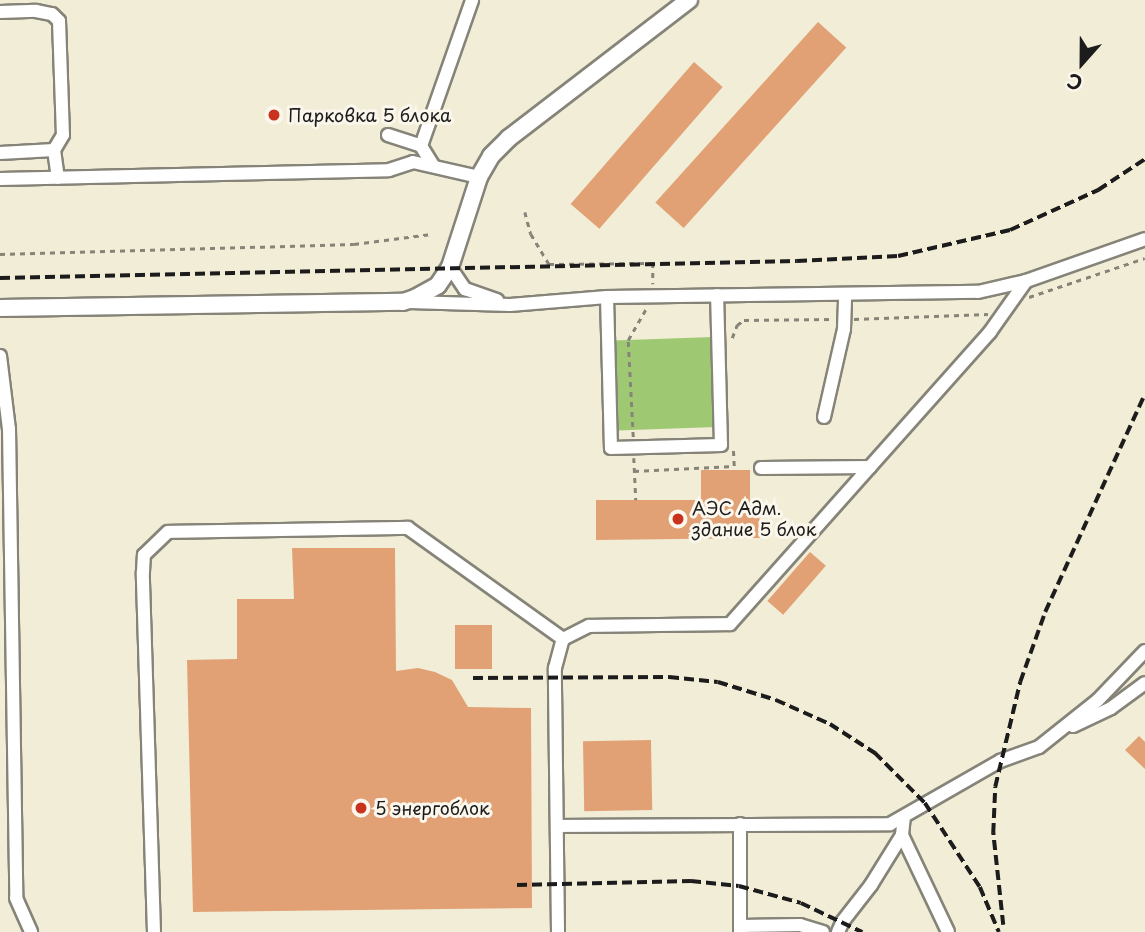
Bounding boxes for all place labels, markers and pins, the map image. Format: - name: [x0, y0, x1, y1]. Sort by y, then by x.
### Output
- place label: Парковка 5 блока: [288, 104, 451, 126]
- marker: Парковка 5 блока: [266, 107, 282, 123]
- place label: АЭС Адм. здание 5 блок: [692, 498, 817, 540]
- marker: АЭС Адм. здание 5 блок: [670, 511, 686, 527]
- place label: 5 энергоблок: [375, 797, 490, 819]
- marker: 5 энергоблок: [353, 800, 369, 816]

